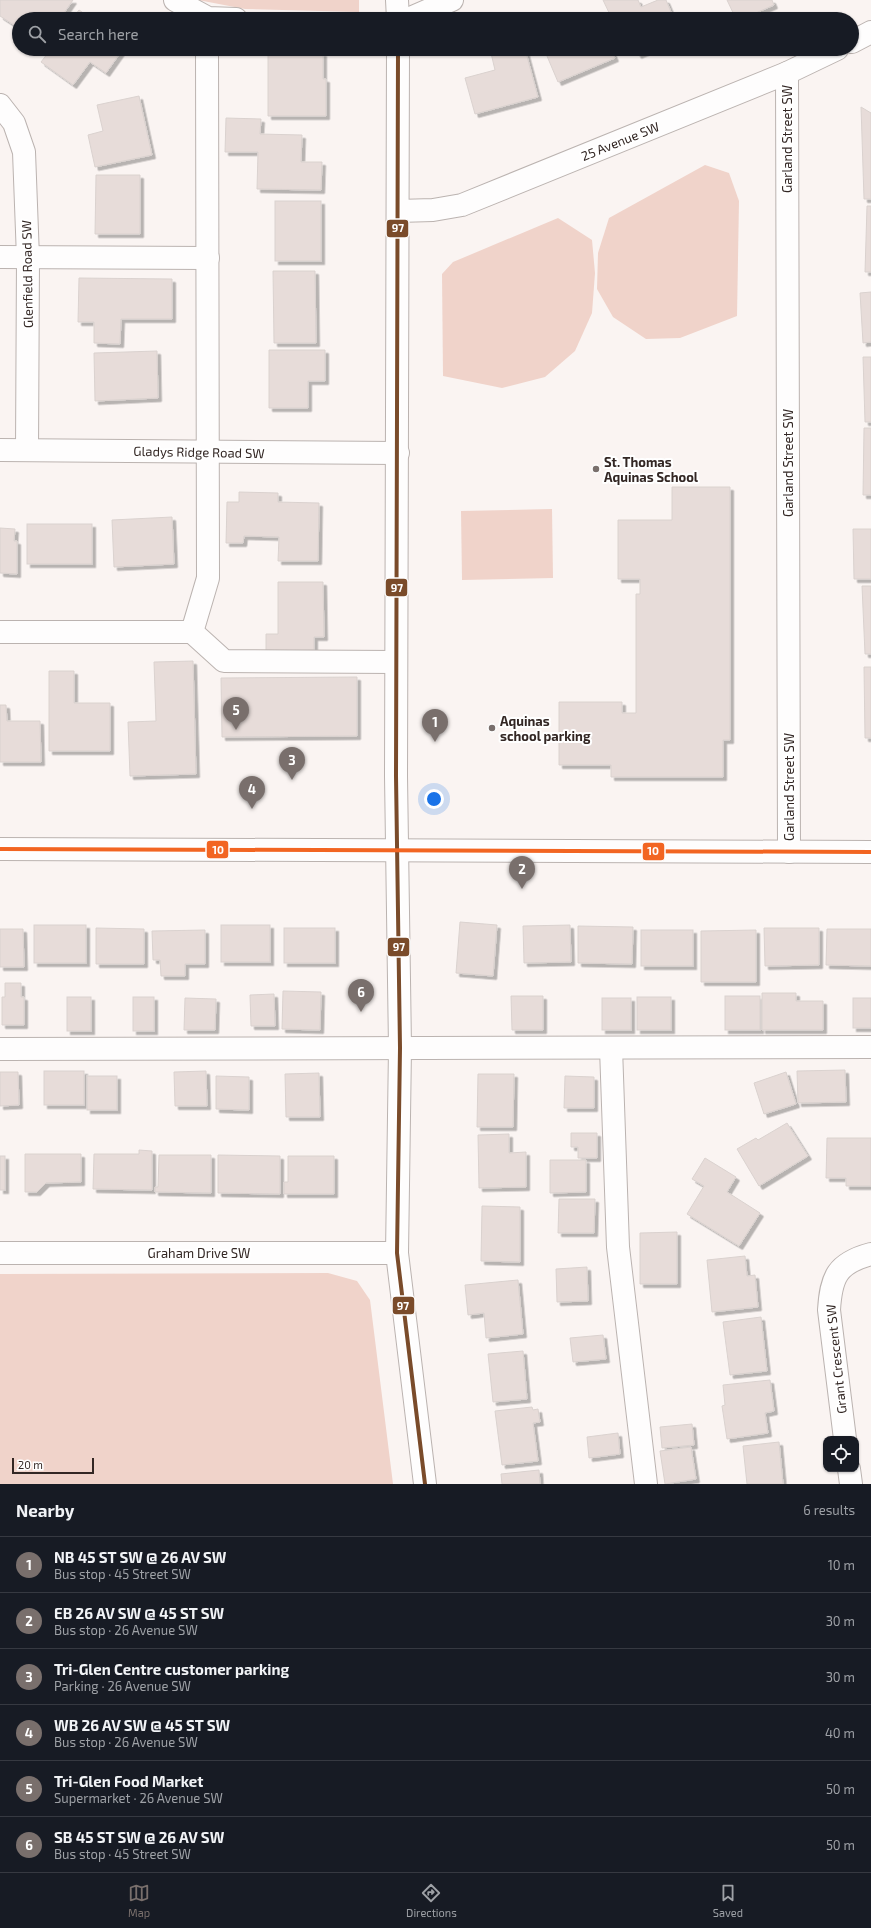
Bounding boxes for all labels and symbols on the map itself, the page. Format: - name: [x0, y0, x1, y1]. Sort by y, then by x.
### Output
- street label: Garland Street SW: [779, 85, 795, 193]
- street label: 25 Avenue SW: [579, 118, 661, 164]
- line badge: 97: [386, 219, 409, 238]
- street label: Glenfield Road SW: [18, 220, 36, 328]
- text: 97: [392, 221, 404, 234]
- street label: Garland Street SW: [780, 409, 796, 517]
- street label: Gladys Ridge Road SW: [133, 443, 265, 461]
- place label: St. Thomas Aquinas School: [604, 454, 699, 485]
- marker: St. Thomas Aquinas School: [591, 464, 601, 474]
- line badge: 97: [385, 578, 408, 597]
- text: 97: [391, 581, 403, 594]
- pin: 5: [223, 697, 249, 730]
- pin: 1: [422, 709, 448, 742]
- place label: Aquinas school parking: [500, 713, 591, 744]
- marker: Aquinas school parking: [487, 723, 497, 733]
- street label: Garland Street SW: [781, 733, 797, 841]
- pin: 3: [279, 747, 305, 780]
- pin: 4: [239, 776, 265, 809]
- your location: [424, 789, 444, 809]
- line badge: 10: [206, 840, 229, 859]
- line badge: 10: [642, 842, 665, 861]
- text: 10: [212, 843, 224, 856]
- text: 10: [647, 844, 659, 857]
- pin: 2: [509, 856, 535, 889]
- line badge: 97: [387, 937, 410, 957]
- text: 97: [393, 940, 405, 953]
- pin: 6: [348, 979, 374, 1012]
- street label: Graham Drive SW: [148, 1245, 250, 1261]
- line badge: 97: [392, 1296, 415, 1315]
- text: 97: [397, 1299, 409, 1312]
- street label: Grant Crescent SW: [822, 1303, 850, 1415]
- scale bar: [12, 1456, 94, 1475]

